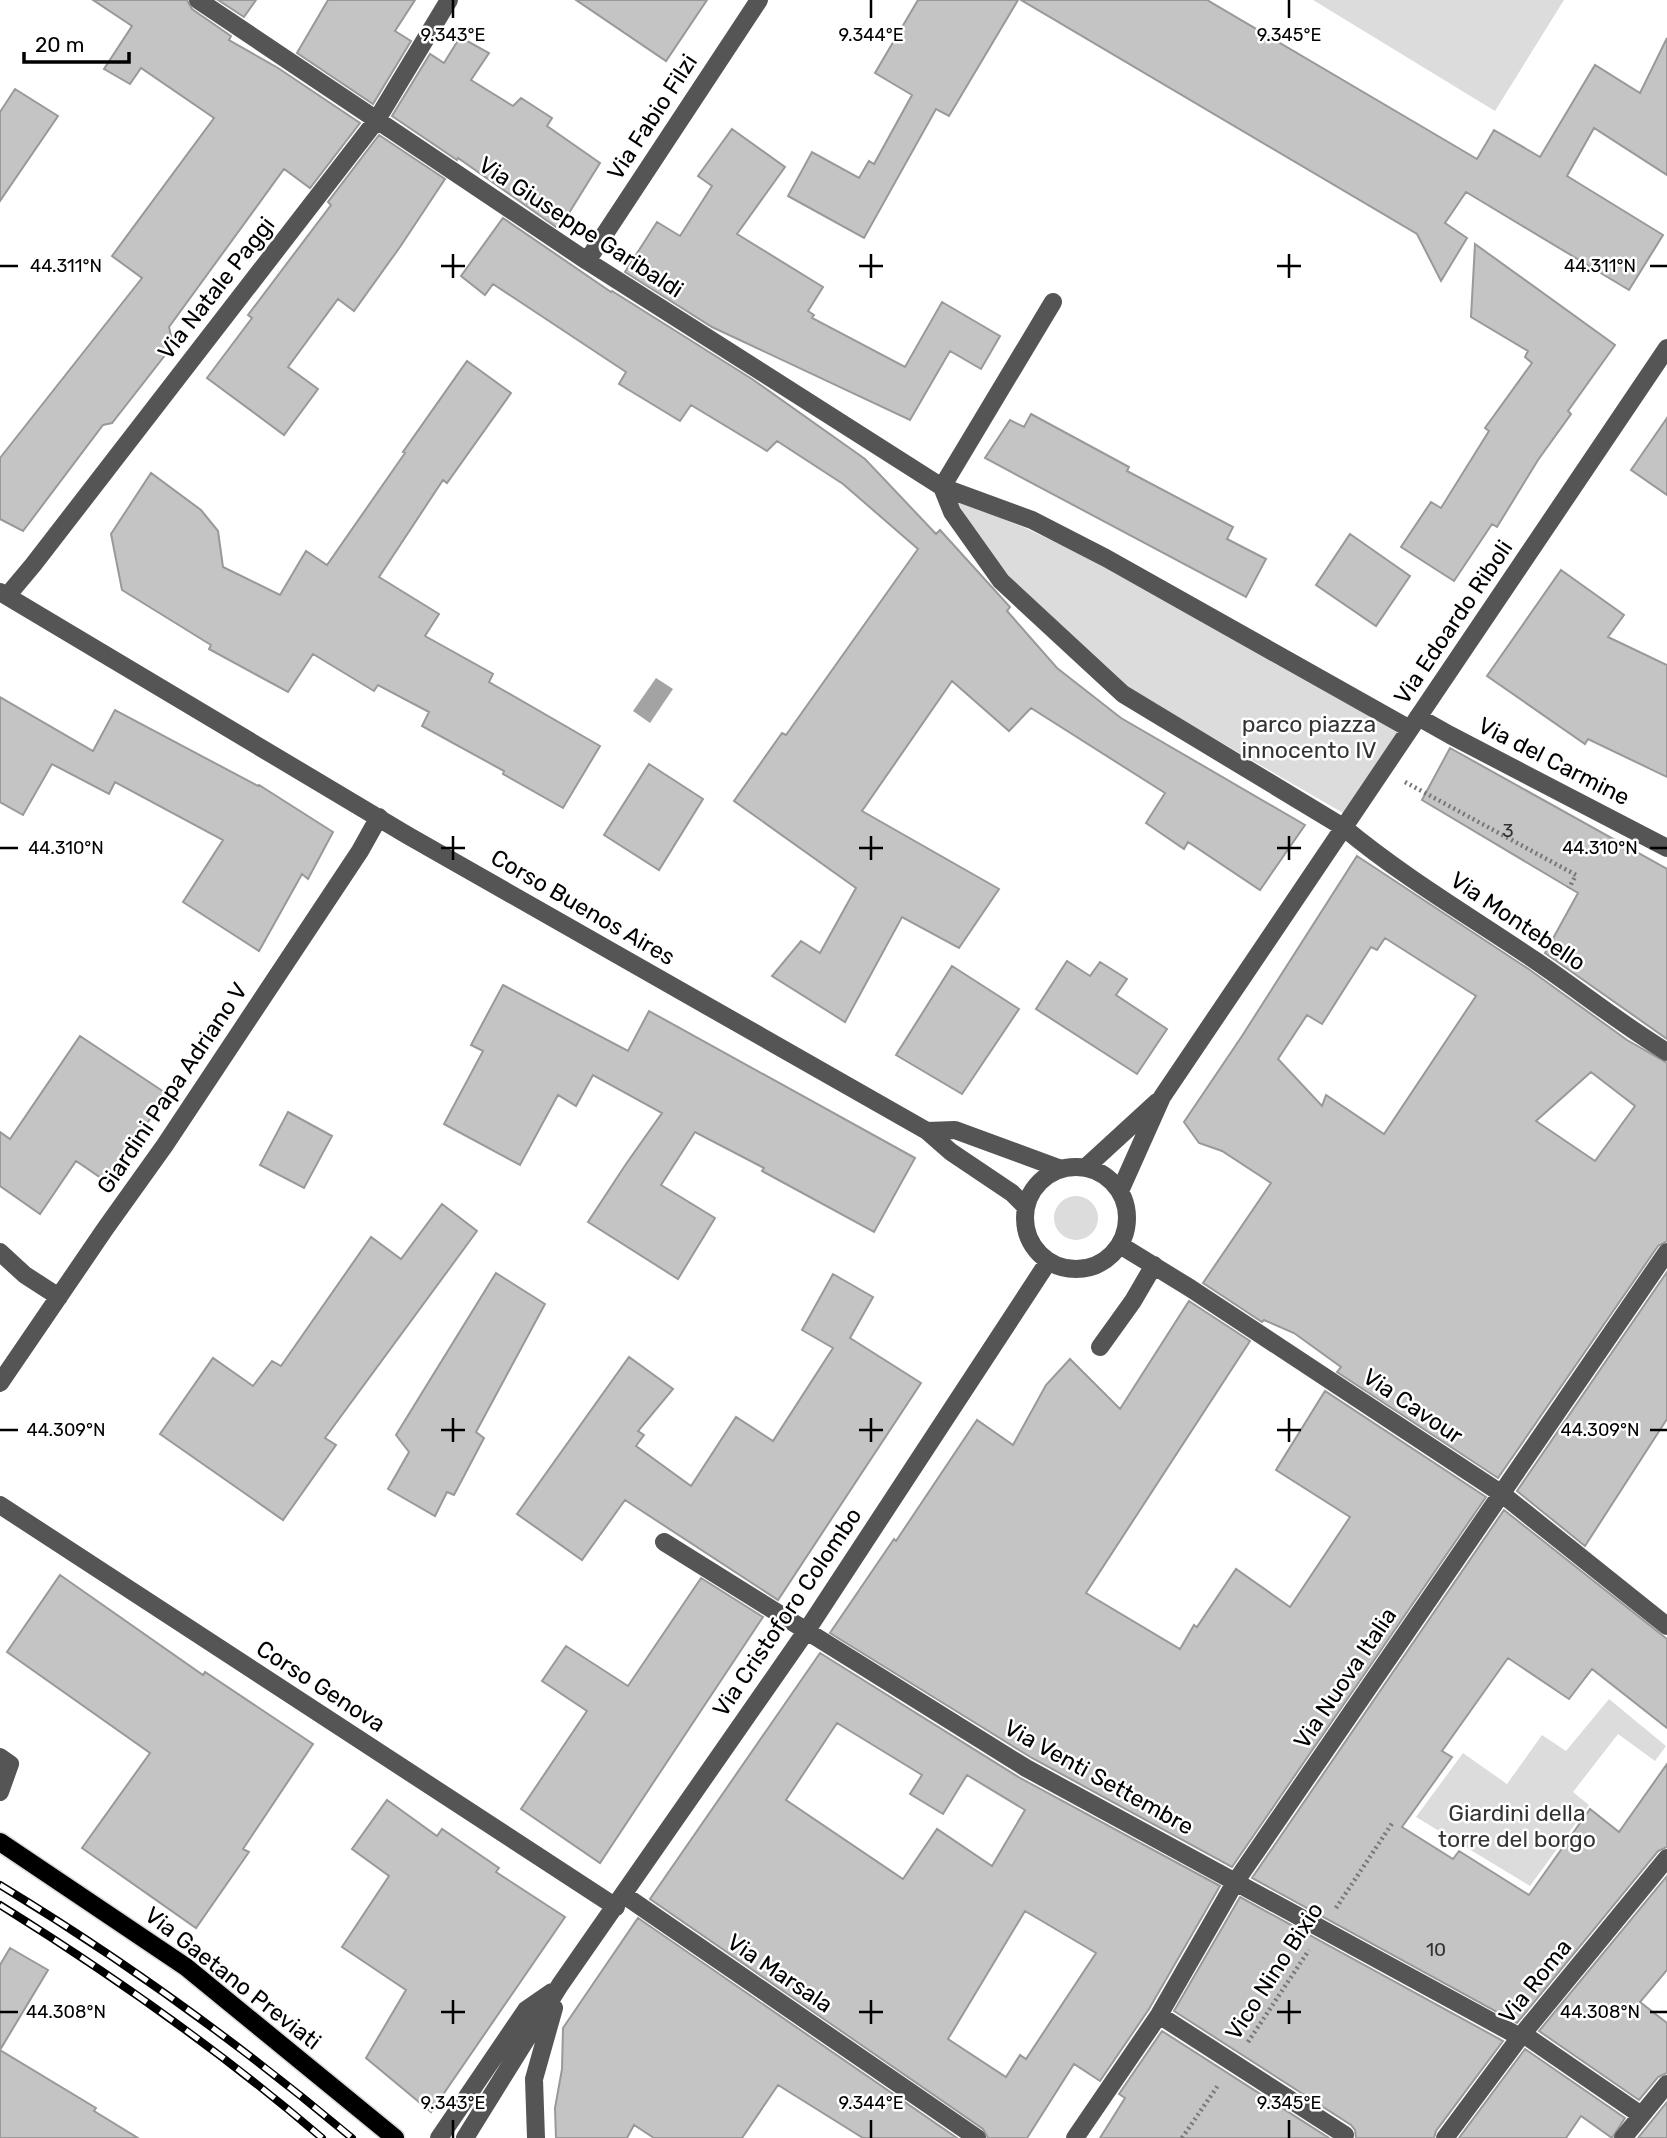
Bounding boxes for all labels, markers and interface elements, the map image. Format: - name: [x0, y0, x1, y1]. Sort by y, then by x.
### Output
- scale bar: [24, 21, 130, 65]
- text: 9.343°E: [421, 24, 485, 46]
- text: 9.344°E: [838, 24, 904, 46]
- text: 9.345°E: [1257, 24, 1321, 46]
- text: 20 m: [35, 32, 84, 57]
- street label: Via Fabio Filzi: [601, 49, 703, 185]
- street label: Via Giuseppe Garibaldi: [473, 150, 689, 304]
- street label: Via Natale Paggi: [152, 211, 280, 365]
- text: 44.311°N: [30, 255, 102, 277]
- text: 44.311°N: [1564, 255, 1636, 277]
- street label: Via Edoardo Riboli: [1388, 535, 1518, 709]
- park label: parco piazza innocento IV: [1241, 710, 1377, 764]
- street label: Via del Carmine: [1474, 711, 1634, 811]
- house number: 3: [1502, 819, 1514, 842]
- text: 44.310°N: [28, 837, 104, 859]
- text: 44.310°N: [1562, 837, 1638, 859]
- street label: Corso Buenos Aires: [486, 843, 680, 971]
- street label: Via Montebello: [1445, 866, 1591, 976]
- street label: Giardini Papa Adriano V: [91, 977, 253, 1199]
- street label: Via Cavour: [1358, 1362, 1469, 1450]
- text: 44.309°N: [26, 1419, 106, 1441]
- text: 44.309°N: [1560, 1419, 1640, 1441]
- street label: Via Cristoforo Colombo: [707, 1502, 867, 1722]
- street label: Via Nuova Italia: [1288, 1602, 1402, 1754]
- street label: Corso Genova: [251, 1634, 391, 1738]
- street label: Via Venti Settembre: [999, 1713, 1199, 1841]
- park label: Giardini della torre del borgo: [1438, 1799, 1596, 1853]
- street label: Vico Nino Bixio: [1219, 1897, 1329, 2045]
- street label: Via Gaetano Previati: [139, 1901, 327, 2055]
- street label: Via Marsala: [722, 1927, 838, 2019]
- street label: Via Roma: [1493, 1933, 1577, 2029]
- house number: 10: [1426, 1938, 1446, 1961]
- text: 44.308°N: [26, 2001, 106, 2023]
- text: 44.308°N: [1560, 2001, 1640, 2023]
- text: 9.343°E: [421, 2092, 485, 2114]
- text: 9.344°E: [838, 2092, 904, 2114]
- text: 9.345°E: [1257, 2092, 1321, 2114]

